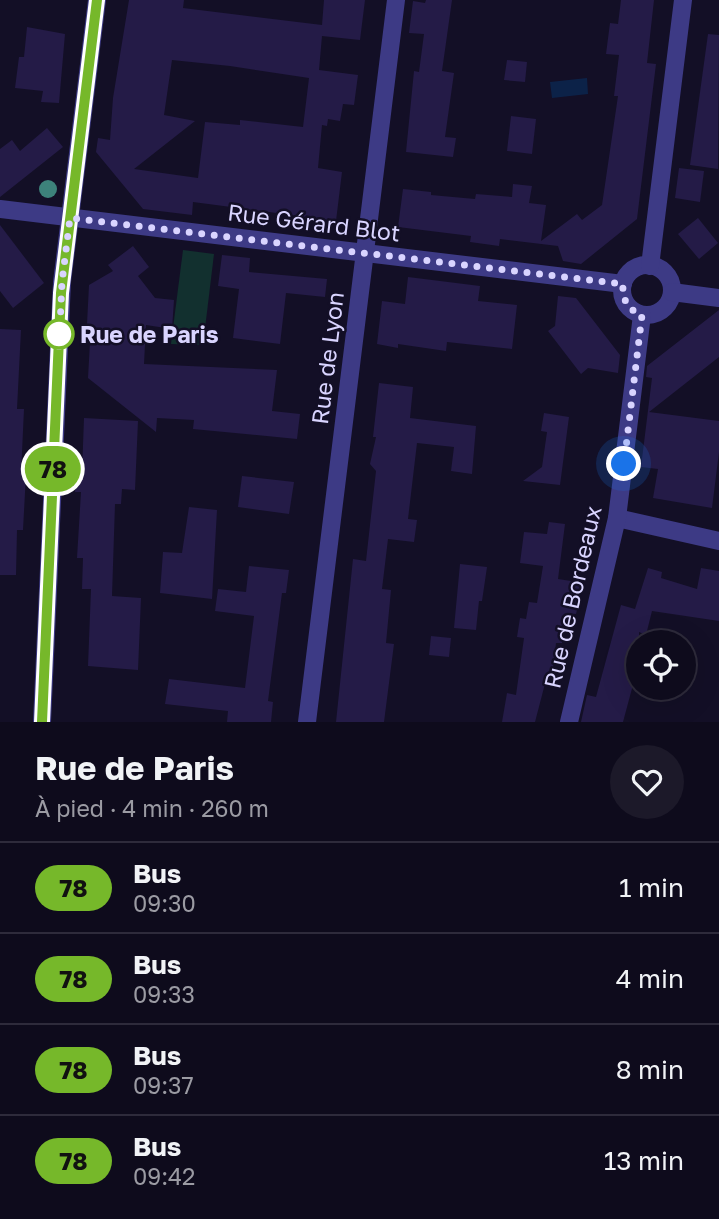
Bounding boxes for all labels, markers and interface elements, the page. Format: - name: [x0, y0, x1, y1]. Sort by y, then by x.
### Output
- street label: Rue Gérard Blot: [226, 198, 402, 246]
- street label: Rue de Lyon: [305, 290, 349, 426]
- marker: Rue de Paris: [44, 319, 74, 349]
- place label: Rue de Paris: [80, 320, 219, 348]
- line badge: 78: [22, 446, 84, 492]
- your location: [606, 446, 641, 481]
- text: 78: [39, 454, 67, 483]
- street label: Rue de Bordeaux: [537, 503, 607, 691]
- map controls: [626, 630, 696, 700]
- button: locate: [626, 630, 696, 700]
- button: heart: [610, 745, 684, 819]
- text: Rue de Paris: [35, 748, 234, 787]
- text: À pied · 4 min · 260 m: [35, 794, 269, 822]
- text: Bus: [133, 858, 181, 889]
- text: 1 min: [619, 872, 684, 903]
- text: 78: [59, 873, 88, 902]
- text: 09:30: [133, 889, 196, 917]
- text: Bus: [133, 949, 181, 980]
- text: 4 min: [616, 963, 684, 994]
- text: 78: [59, 964, 88, 993]
- text: 09:33: [133, 980, 195, 1008]
- text: Bus: [133, 1040, 181, 1071]
- text: 8 min: [616, 1054, 684, 1085]
- text: 78: [59, 1055, 88, 1084]
- text: 09:37: [133, 1071, 194, 1099]
- text: Bus: [133, 1131, 181, 1162]
- text: 13 min: [604, 1145, 684, 1176]
- text: 78: [59, 1146, 88, 1175]
- text: 09:42: [133, 1162, 195, 1190]

